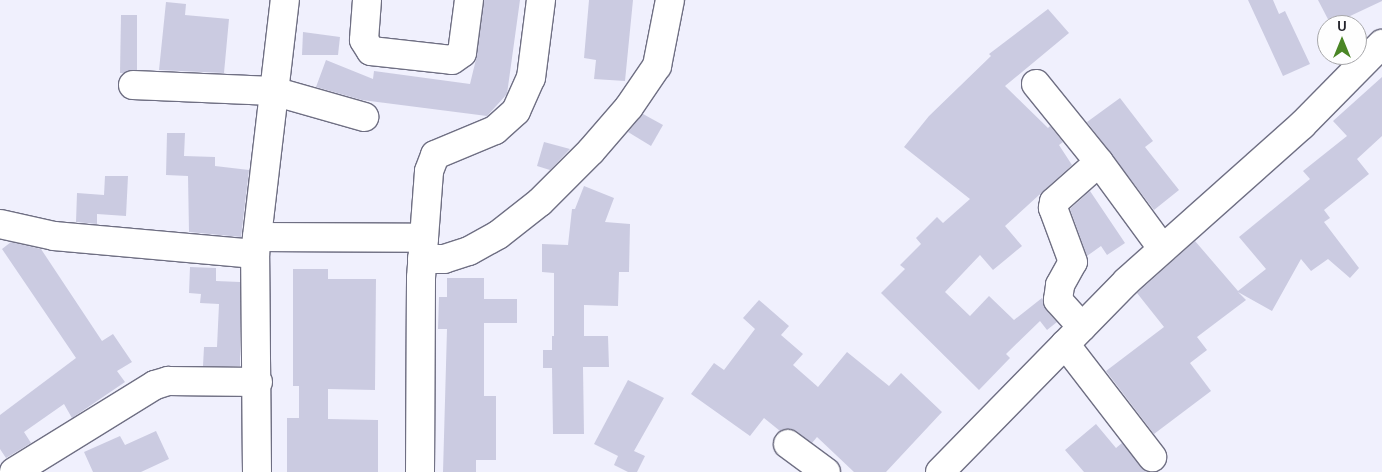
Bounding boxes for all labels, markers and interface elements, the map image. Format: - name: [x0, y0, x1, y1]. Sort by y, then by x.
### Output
- north arrow: [1317, 15, 1367, 65]
- text: U: [1337, 17, 1347, 35]

